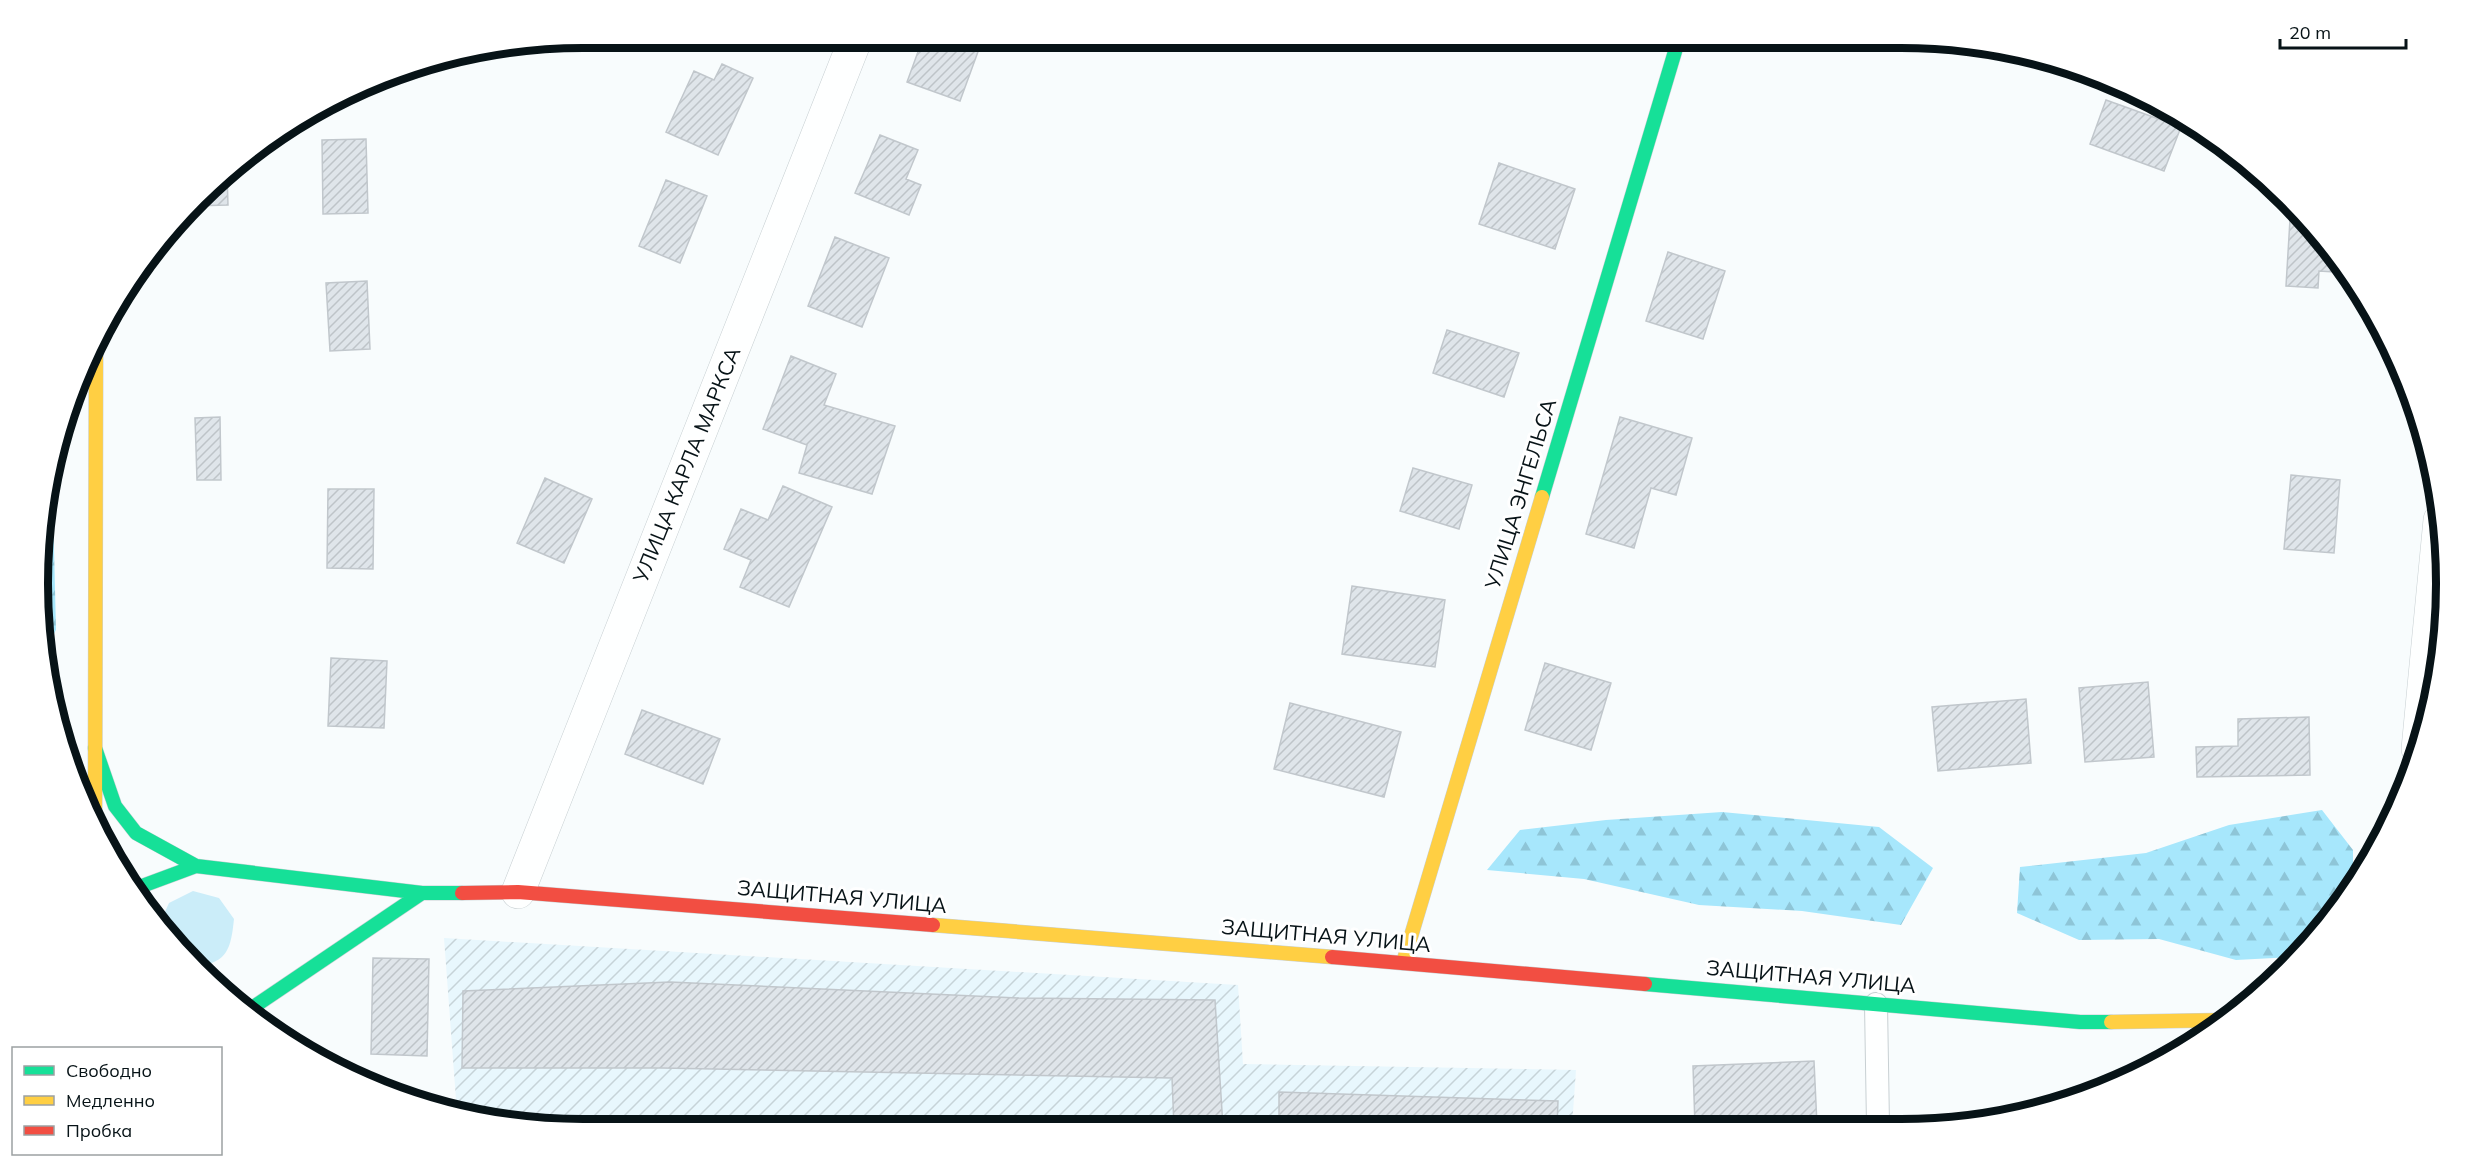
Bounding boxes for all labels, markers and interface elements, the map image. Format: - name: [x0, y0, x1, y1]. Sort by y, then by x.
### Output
- scale bar: [2280, 12, 2406, 50]
- text: 20 m: [2289, 21, 2331, 44]
- street label: УЛИЦА КАРЛА МАРКСА: [626, 342, 746, 587]
- street label: УЛИЦА ЭНГЕЛЬСА: [1478, 395, 1562, 593]
- street label: ЗАЩИТНАЯ УЛИЦА: [736, 874, 948, 918]
- street label: ЗАЩИТНАЯ УЛИЦА: [1220, 913, 1432, 957]
- street label: ЗАЩИТНАЯ УЛИЦА: [1705, 954, 1917, 998]
- legend: [12, 1047, 222, 1155]
- text: Свободно: [66, 1059, 152, 1082]
- text: Медленно: [66, 1089, 155, 1112]
- text: Пробка: [66, 1119, 132, 1142]

